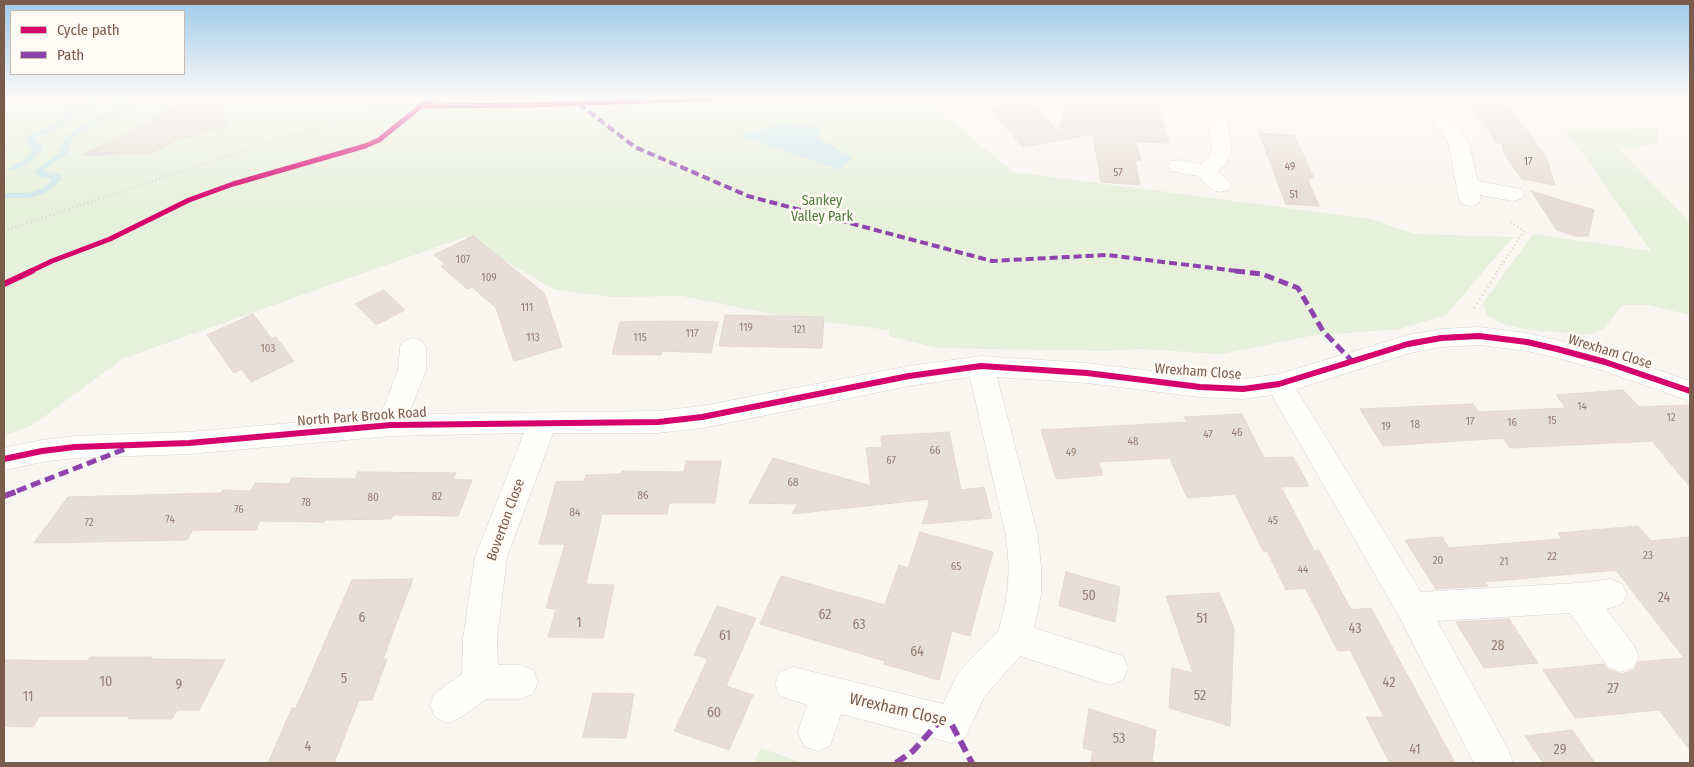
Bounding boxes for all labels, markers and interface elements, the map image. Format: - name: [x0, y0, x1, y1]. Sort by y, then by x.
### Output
- legend: [10, 10, 185, 75]
- text: Cycle path: [57, 21, 120, 39]
- text: Path: [57, 46, 84, 64]
- house number: 17: [1524, 155, 1532, 169]
- house number: 49: [1285, 160, 1295, 174]
- house number: 57: [1113, 166, 1123, 180]
- house number: 51: [1290, 188, 1298, 202]
- park label: Sankey Valley Park: [791, 193, 853, 226]
- house number: 107: [456, 253, 470, 267]
- house number: 109: [481, 271, 497, 285]
- house number: 111: [521, 301, 533, 315]
- house number: 119: [739, 321, 753, 335]
- house number: 121: [792, 323, 806, 337]
- house number: 117: [686, 327, 698, 341]
- house number: 113: [526, 331, 540, 345]
- house number: 115: [633, 331, 647, 345]
- street label: Wrexham Close: [1566, 331, 1654, 373]
- house number: 103: [261, 342, 275, 356]
- street label: Wrexham Close: [1154, 361, 1242, 383]
- house number: 14: [1577, 400, 1587, 414]
- street label: North Park Brook Road: [297, 404, 427, 430]
- house number: 12: [1666, 411, 1676, 425]
- house number: 15: [1547, 414, 1557, 428]
- house number: 17: [1466, 415, 1474, 429]
- house number: 16: [1507, 416, 1517, 430]
- house number: 18: [1410, 418, 1420, 432]
- house number: 19: [1381, 420, 1391, 434]
- house number: 46: [1232, 426, 1242, 440]
- house number: 47: [1203, 428, 1213, 442]
- house number: 48: [1128, 435, 1138, 449]
- house number: 66: [930, 444, 940, 458]
- house number: 49: [1066, 446, 1076, 460]
- house number: 67: [886, 454, 896, 468]
- house number: 68: [788, 476, 798, 490]
- street label: Boverton Close: [483, 477, 529, 563]
- house number: 86: [638, 489, 648, 503]
- house number: 82: [432, 490, 442, 504]
- house number: 80: [367, 491, 379, 505]
- house number: 78: [301, 496, 311, 510]
- house number: 76: [234, 503, 244, 517]
- house number: 84: [570, 506, 580, 520]
- house number: 74: [165, 513, 175, 527]
- house number: 45: [1268, 514, 1278, 528]
- house number: 72: [84, 516, 94, 530]
- house number: 23: [1643, 549, 1653, 563]
- house number: 22: [1547, 550, 1557, 564]
- house number: 20: [1433, 554, 1443, 568]
- house number: 21: [1500, 555, 1508, 569]
- house number: 65: [951, 560, 961, 574]
- house number: 44: [1298, 563, 1308, 577]
- house number: 50: [1082, 588, 1096, 604]
- house number: 24: [1658, 590, 1670, 606]
- house number: 62: [819, 607, 831, 623]
- house number: 6: [359, 610, 365, 626]
- house number: 51: [1196, 611, 1208, 627]
- house number: 1: [576, 615, 582, 631]
- house number: 63: [852, 617, 866, 633]
- house number: 43: [1349, 621, 1361, 637]
- house number: 61: [719, 628, 731, 644]
- house number: 28: [1491, 638, 1505, 654]
- house number: 64: [910, 644, 924, 660]
- house number: 5: [341, 671, 347, 687]
- house number: 10: [100, 674, 112, 690]
- house number: 42: [1383, 675, 1395, 691]
- house number: 9: [176, 677, 182, 693]
- house number: 27: [1607, 681, 1619, 697]
- house number: 52: [1194, 688, 1206, 704]
- house number: 11: [23, 689, 33, 705]
- street label: Wrexham Close: [847, 689, 949, 731]
- house number: 60: [707, 705, 721, 721]
- house number: 53: [1113, 731, 1125, 747]
- house number: 4: [305, 739, 311, 755]
- house number: 41: [1409, 742, 1421, 758]
- house number: 29: [1554, 742, 1566, 758]

